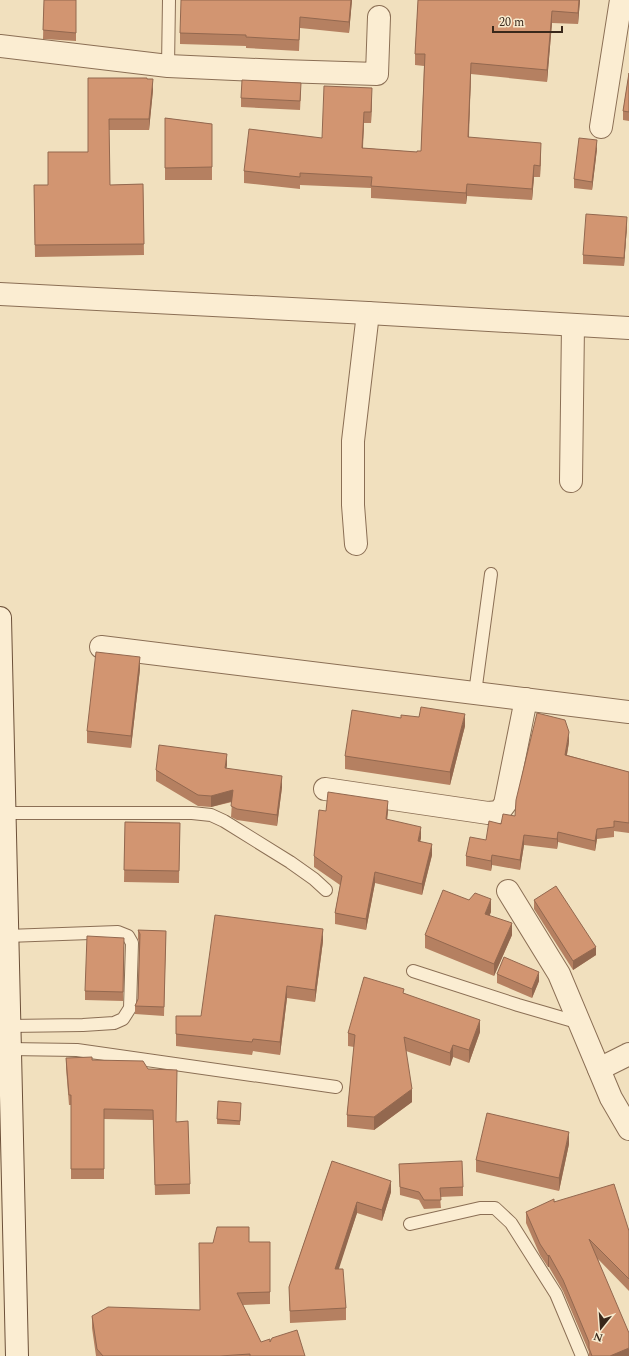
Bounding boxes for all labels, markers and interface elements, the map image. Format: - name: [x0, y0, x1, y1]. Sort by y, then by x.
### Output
- scale bar: [493, 8, 562, 34]
- text: 20 m: [499, 13, 524, 32]
- north arrow: [581, 1308, 621, 1348]
- text: N: [591, 1328, 605, 1347]

